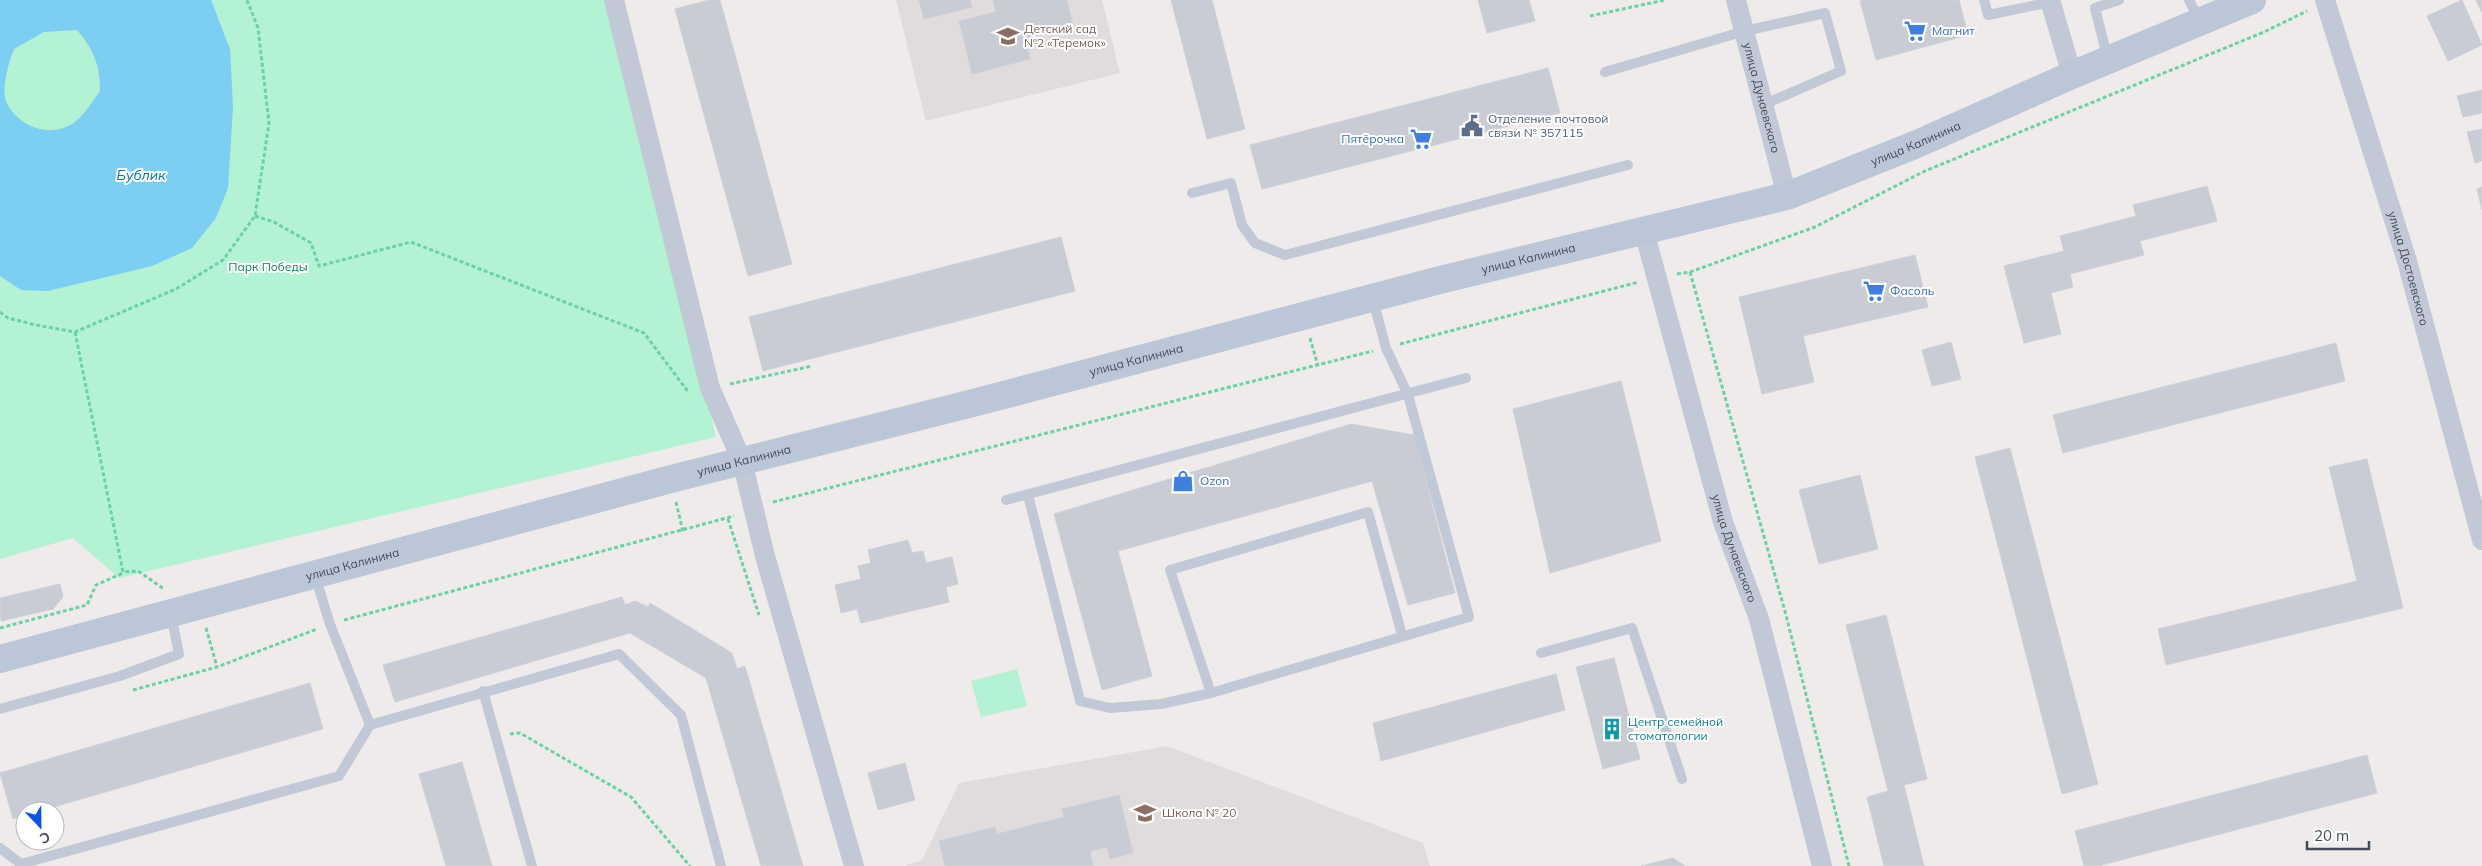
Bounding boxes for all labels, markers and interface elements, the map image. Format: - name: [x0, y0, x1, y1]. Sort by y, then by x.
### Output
- supermarket icon: Магнит: [1902, 18, 1928, 44]
- place label: Детский сад №2 «Теремок»: [1024, 21, 1106, 50]
- school or university icon: Детский сад №2 «Теремок»: [995, 23, 1021, 49]
- place label: Магнит: [1932, 23, 1975, 38]
- street label: улица Дунаевского: [1740, 41, 1784, 155]
- place label: Отделение почтовой связи № 357115: [1488, 111, 1609, 140]
- public building icon: Отделение почтовой связи № 357115: [1459, 113, 1485, 139]
- street label: улица Калинина: [1868, 118, 1963, 169]
- supermarket icon: Пятёрочка: [1408, 126, 1434, 152]
- place label: Пятёрочка: [1341, 131, 1404, 146]
- water label: Бублик: [116, 166, 166, 184]
- street label: улица Достоевского: [2385, 209, 2432, 327]
- street label: улица Калинина: [1480, 239, 1577, 277]
- park label: Парк Победы: [228, 259, 308, 274]
- supermarket icon: Фасоль: [1861, 278, 1887, 304]
- place label: Фасоль: [1890, 283, 1935, 298]
- street label: улица Калинина: [1088, 340, 1185, 379]
- street label: улица Калинина: [695, 441, 792, 479]
- shop icon: Ozon: [1170, 468, 1196, 494]
- place label: Ozon: [1200, 473, 1229, 488]
- street label: улица Дунаевского: [1709, 492, 1760, 604]
- street label: улица Калинина: [304, 544, 401, 584]
- place label: Центр cемейной cтоматологии: [1628, 714, 1723, 743]
- building icon: Центр cемейной cтоматологии: [1599, 716, 1625, 742]
- school or university icon: Школа № 20: [1132, 800, 1158, 826]
- north arrow: [15, 801, 65, 851]
- place label: Школа № 20: [1162, 805, 1236, 820]
- scale bar: [2307, 818, 2370, 850]
- text: 20 m: [2314, 826, 2349, 845]
- text: С: [37, 828, 53, 848]

